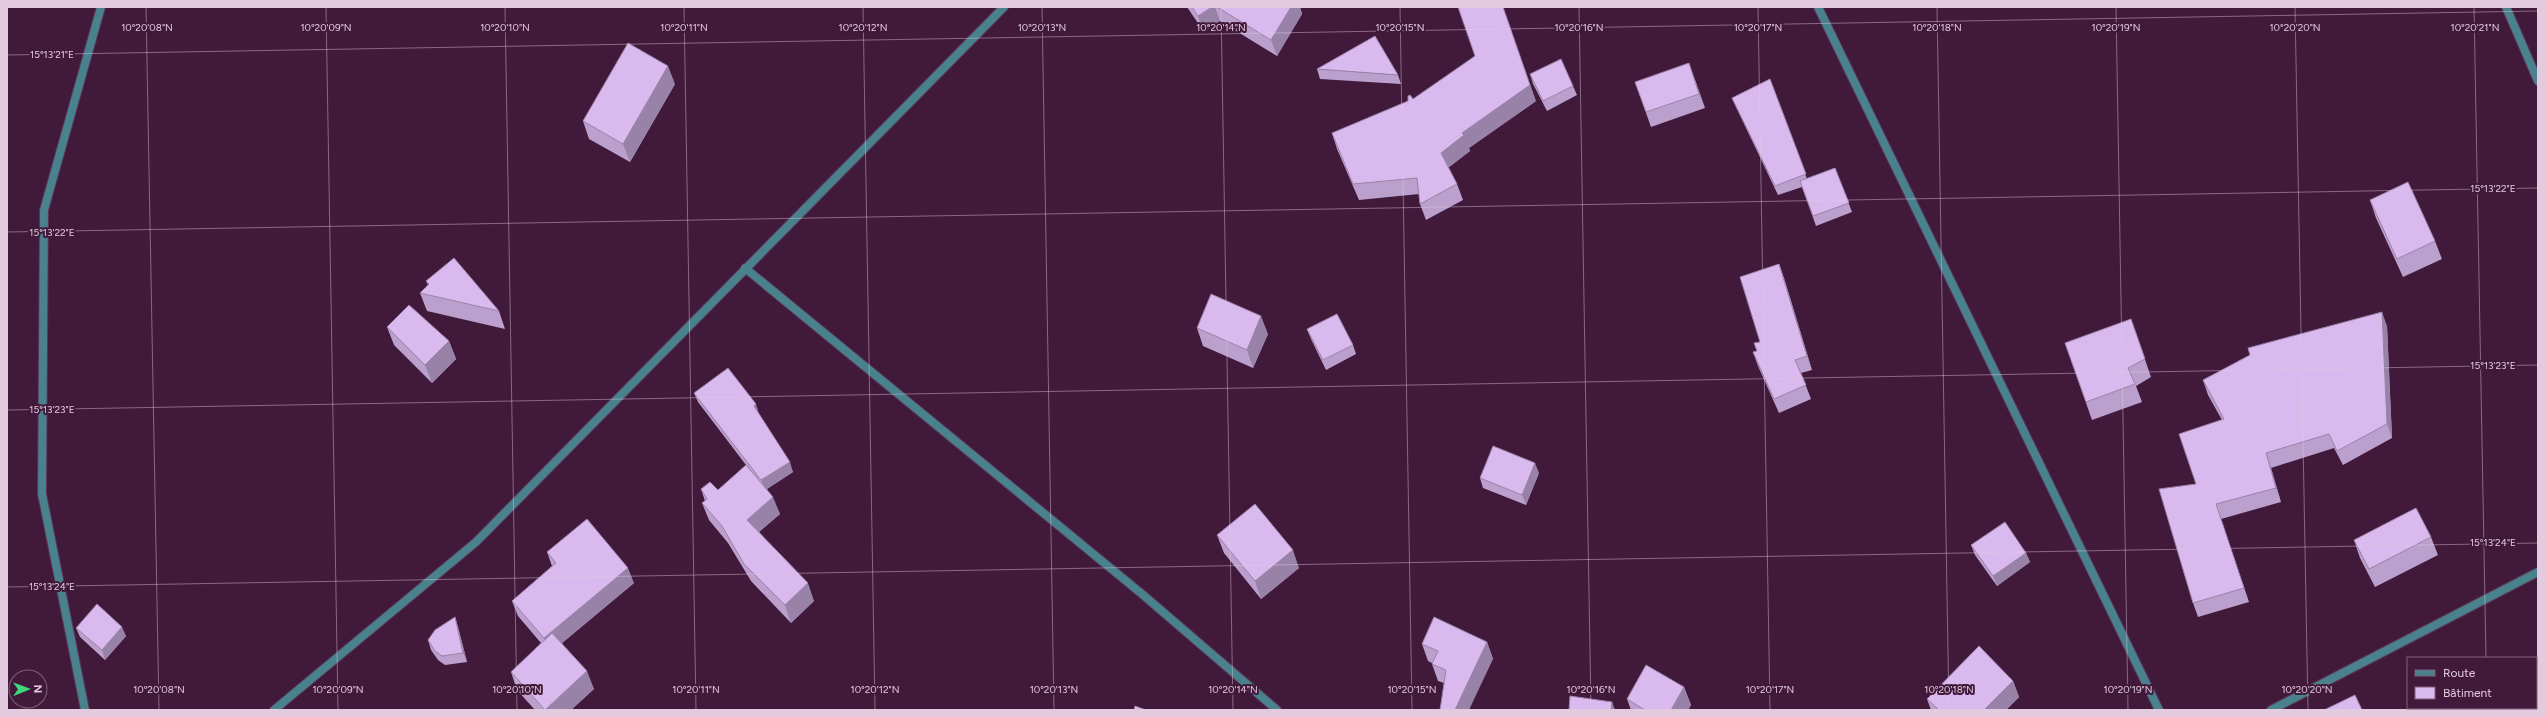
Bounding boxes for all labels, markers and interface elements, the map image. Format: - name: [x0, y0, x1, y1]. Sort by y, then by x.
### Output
- text: 10°20'08"N: [121, 21, 173, 34]
- text: 10°20'09"N: [300, 21, 352, 34]
- text: 10°20'10"N: [480, 21, 530, 34]
- text: 10°20'11"N: [660, 21, 708, 34]
- text: 10°20'12"N: [839, 21, 887, 34]
- text: 10°20'13"N: [1018, 21, 1066, 34]
- text: 10°20'14"N: [1196, 21, 1246, 34]
- text: 10°20'15"N: [1375, 21, 1425, 34]
- text: 10°20'16"N: [1555, 21, 1603, 34]
- text: 10°20'17"N: [1734, 21, 1782, 34]
- text: 10°20'18"N: [1912, 21, 1962, 34]
- text: 10°20'19"N: [2092, 21, 2140, 34]
- text: 10°20'20"N: [2269, 21, 2321, 34]
- text: 10°20'21"N: [2451, 21, 2499, 34]
- text: 15°13'21"E: [30, 48, 74, 61]
- text: 15°13'22"E: [2470, 182, 2516, 195]
- text: 15°13'22"E: [29, 226, 75, 239]
- text: 15°13'23"E: [2470, 359, 2516, 372]
- text: 15°13'23"E: [29, 403, 75, 416]
- text: 15°13'24"E: [2470, 536, 2516, 549]
- text: 15°13'24"E: [29, 580, 75, 593]
- legend: [2407, 657, 2537, 709]
- text: Route: [2443, 666, 2476, 680]
- north arrow: [8, 669, 48, 709]
- text: 10°20'08"N: [133, 683, 185, 696]
- text: 10°20'09"N: [312, 683, 364, 696]
- text: 10°20'10"N: [492, 683, 542, 696]
- text: 10°20'11"N: [672, 683, 720, 696]
- text: 10°20'12"N: [851, 683, 899, 696]
- text: 10°20'13"N: [1030, 683, 1078, 696]
- text: 10°20'14"N: [1208, 683, 1258, 696]
- text: 10°20'15"N: [1387, 683, 1437, 696]
- text: 10°20'16"N: [1567, 683, 1615, 696]
- text: 10°20'17"N: [1746, 683, 1794, 696]
- text: 10°20'18"N: [1924, 683, 1974, 696]
- text: 10°20'19"N: [2104, 683, 2152, 696]
- text: 10°20'20"N: [2281, 683, 2333, 696]
- text: N: [31, 684, 44, 693]
- text: Bâtiment: [2443, 686, 2492, 700]

